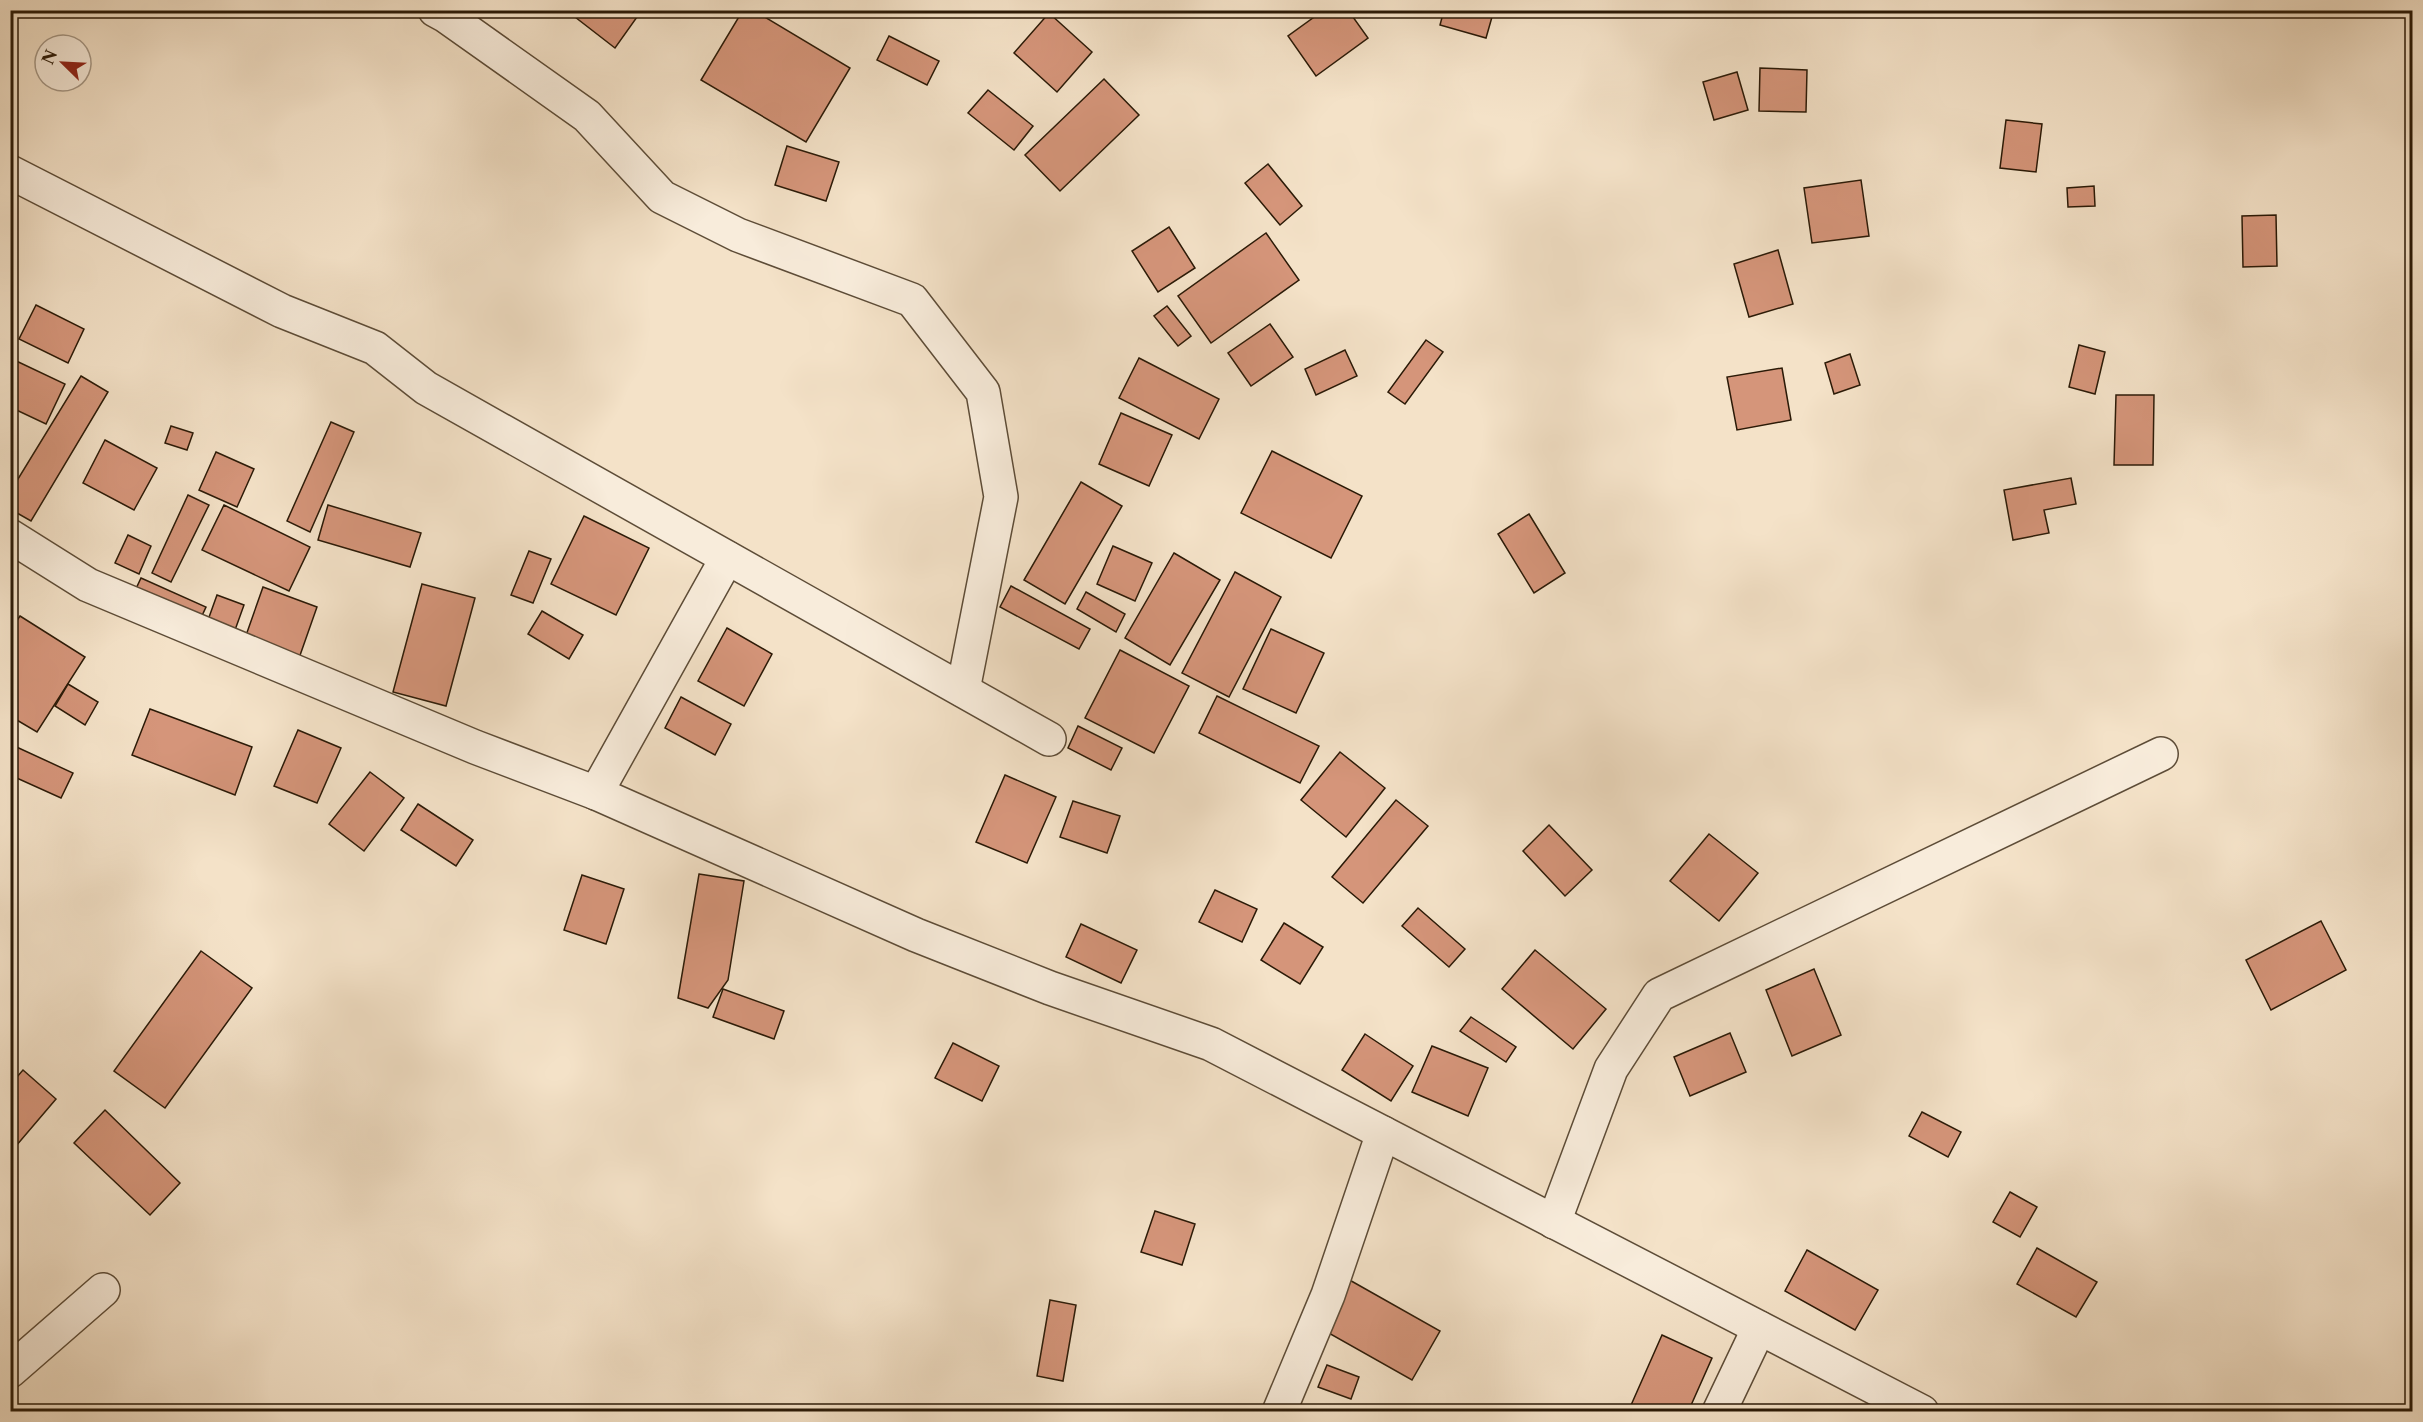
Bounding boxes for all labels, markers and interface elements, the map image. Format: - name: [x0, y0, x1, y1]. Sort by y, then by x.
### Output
- north arrow: [33, 33, 93, 93]
- text: N: [37, 46, 61, 67]

